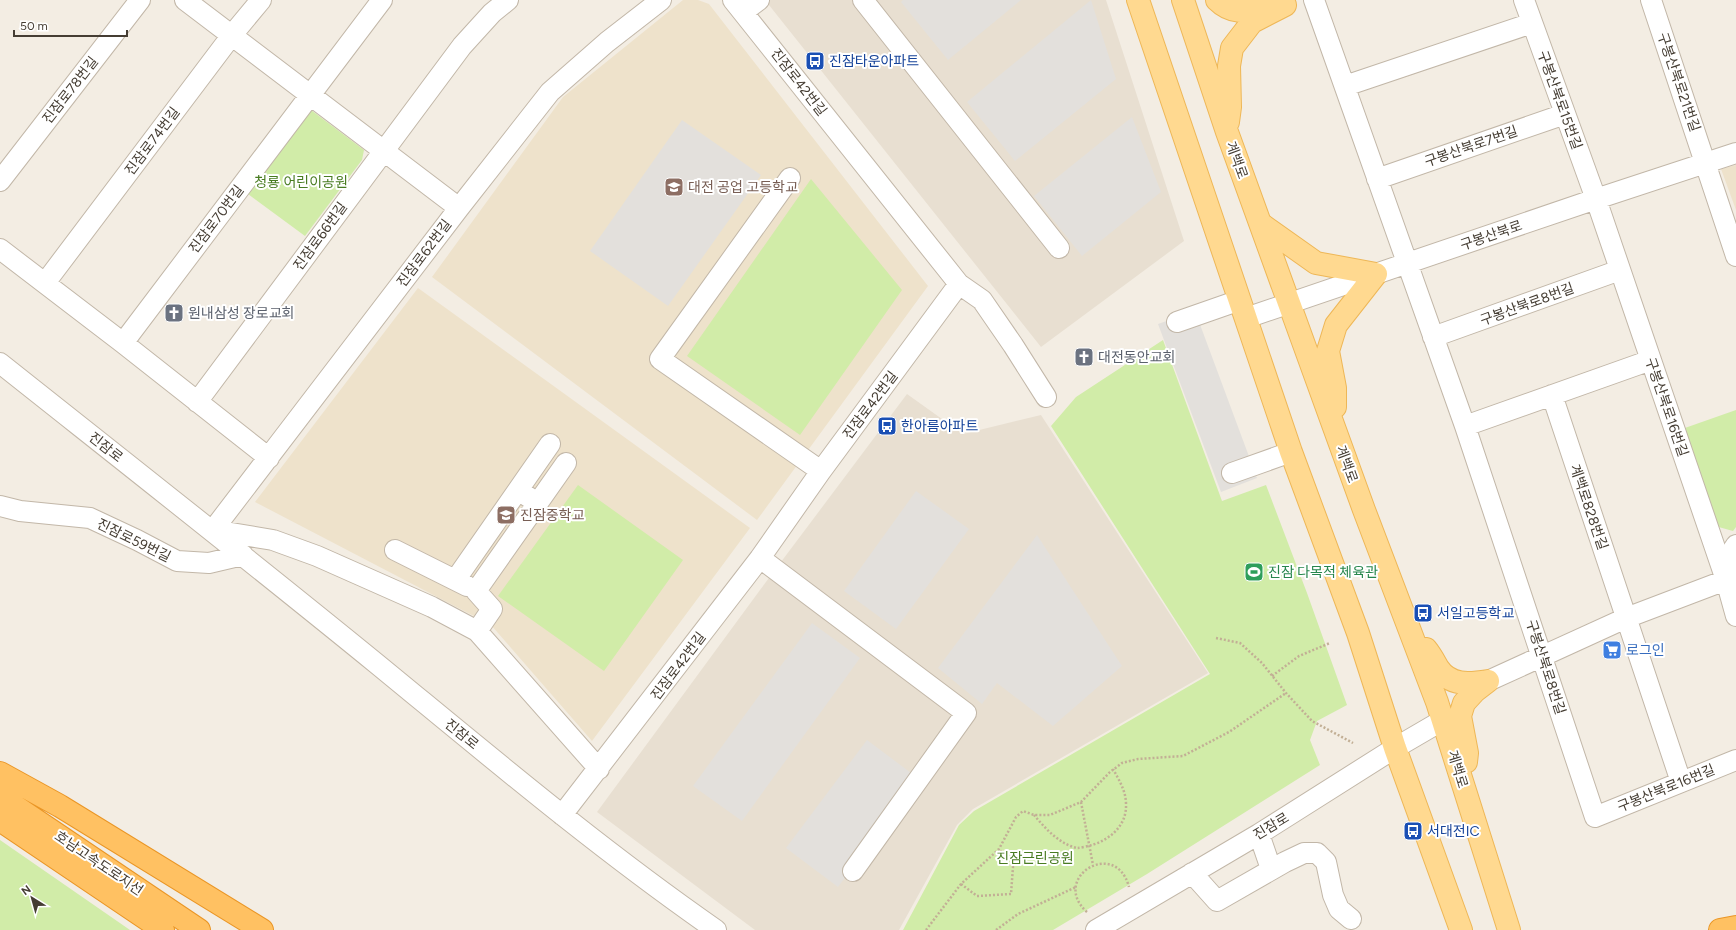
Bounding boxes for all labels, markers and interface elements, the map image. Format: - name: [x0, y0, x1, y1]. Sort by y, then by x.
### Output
- scale bar: [14, 12, 127, 38]
- text: 50 m: [20, 19, 48, 33]
- street label: 구봉산북로21번길: [1654, 30, 1703, 134]
- street label: 진잠로42번길: [767, 45, 830, 119]
- street label: 구봉산북로15번길: [1534, 48, 1585, 152]
- bus stop icon: 진잠타운아파트: [804, 50, 826, 72]
- street label: 진잠로78번길: [39, 53, 102, 127]
- place label: 진잠타운아파트: [829, 53, 919, 70]
- street label: 진잠로74번길: [121, 104, 183, 179]
- street label: 구봉산북로7번길: [1422, 123, 1520, 170]
- street label: 계백로: [1222, 139, 1251, 181]
- park label: 청룡 어린이공원: [254, 174, 348, 191]
- school or university icon: 대전 공업 고등학교: [663, 176, 685, 198]
- place label: 대전 공업 고등학교: [688, 179, 798, 196]
- street label: 진잠로70번길: [185, 182, 248, 257]
- street label: 진잠로66번길: [290, 199, 351, 274]
- street label: 진잠로62번길: [393, 216, 455, 290]
- street label: 구봉산북로: [1458, 217, 1524, 254]
- street label: 구봉산북로8번길: [1478, 280, 1576, 329]
- church icon: 원내삼성 장로교회: [163, 302, 185, 324]
- place label: 원내삼성 장로교회: [188, 305, 295, 322]
- church icon: 대전동안교회: [1073, 346, 1095, 368]
- place label: 대전동안교회: [1098, 349, 1175, 366]
- street label: 구봉산북로16번길: [1642, 355, 1691, 459]
- street label: 진잠로42번길: [839, 368, 902, 443]
- bus stop icon: 한아름아파트: [876, 415, 898, 437]
- place label: 한아름아파트: [901, 418, 978, 435]
- street label: 진잠로: [85, 429, 126, 466]
- street label: 계백로: [1332, 443, 1361, 485]
- street label: 계백로828번길: [1566, 462, 1611, 552]
- school or university icon: 진잠중학교: [495, 504, 517, 526]
- place label: 진잠중학교: [520, 507, 585, 524]
- street label: 진잠로59번길: [94, 515, 174, 566]
- sports icon: 진잠 다목적 체육관: [1243, 561, 1265, 583]
- place label: 진잠 다목적 체육관: [1268, 564, 1378, 581]
- bus stop icon: 서일고등학교: [1412, 602, 1434, 624]
- place label: 서일고등학교: [1437, 605, 1514, 622]
- street label: 구봉산북로8번길: [1522, 618, 1569, 717]
- street label: 진잠로42번길: [647, 629, 710, 704]
- supermarket icon: 로그인: [1601, 639, 1623, 661]
- place label: 로그인: [1626, 642, 1665, 659]
- street label: 진잠로: [441, 716, 482, 753]
- street label: 계백로: [1444, 748, 1471, 790]
- street label: 구봉산북로16번길: [1615, 761, 1718, 816]
- street label: 진잠로: [1250, 809, 1292, 844]
- bus stop icon: 서대전IC: [1402, 820, 1424, 842]
- place label: 서대전IC: [1427, 823, 1480, 840]
- street label: 호남고속도로지선: [51, 828, 146, 899]
- park label: 진잠근린공원: [996, 850, 1074, 867]
- north arrow: [12, 878, 52, 918]
- text: N: [19, 883, 34, 898]

